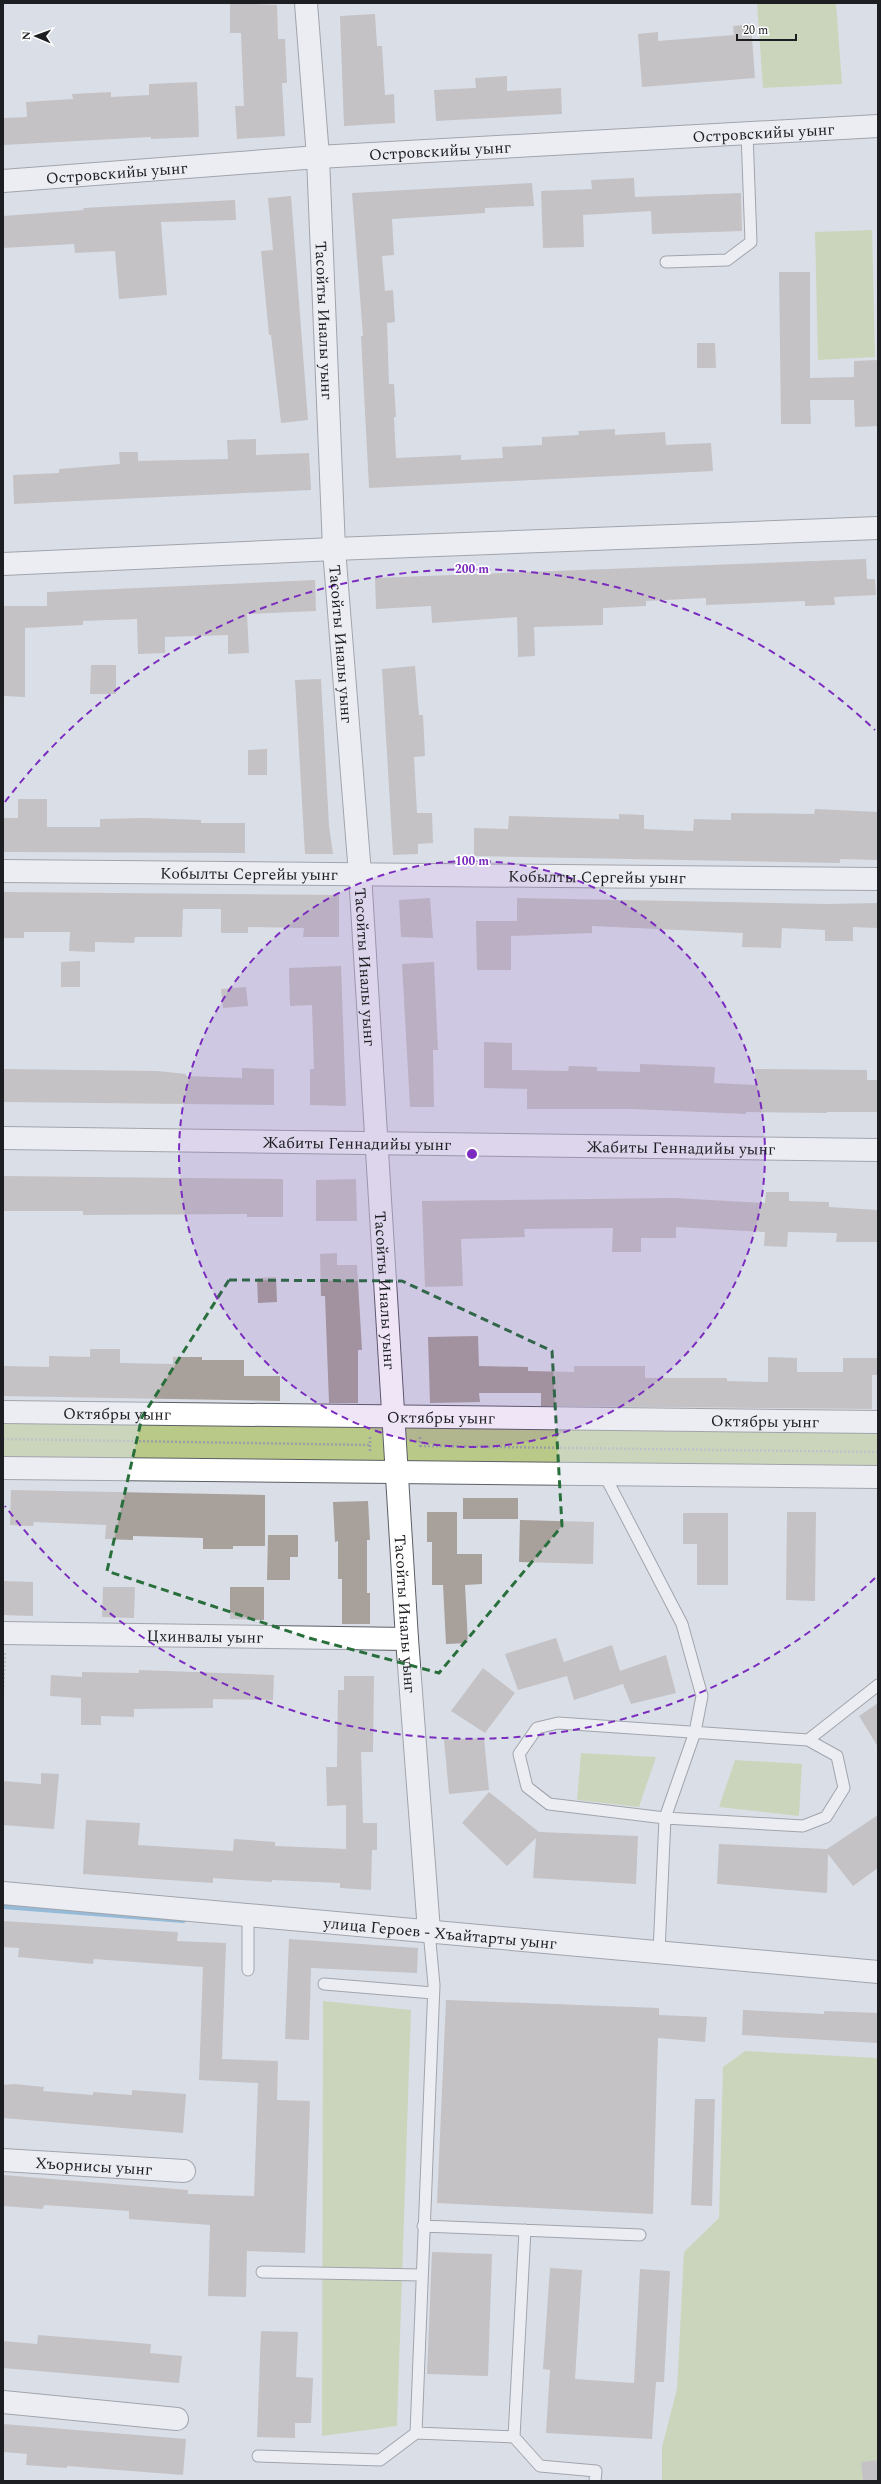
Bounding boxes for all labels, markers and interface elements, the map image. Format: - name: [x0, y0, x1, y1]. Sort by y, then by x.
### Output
- north arrow: [16, 16, 56, 56]
- scale bar: [737, 16, 796, 42]
- text: 20 m: [743, 21, 768, 40]
- text: N: [18, 31, 35, 40]
- street label: Островскийы уынг: [692, 117, 835, 149]
- street label: Островскийы уынг: [368, 135, 512, 167]
- street label: Островскийы уынг: [45, 156, 189, 191]
- street label: Тасойты Иналы уынг: [308, 241, 339, 400]
- text: 200 m: [455, 560, 489, 579]
- street label: Тасойты Иналы уынг: [322, 564, 359, 724]
- text: 100 m: [455, 852, 489, 871]
- street label: Кобылты Сергейы уынг: [160, 861, 338, 887]
- street label: Кобылты Сергейы уынг: [508, 865, 686, 890]
- street label: Тасойты Иналы уынг: [348, 887, 382, 1047]
- street label: Жабиты Геннадийы уынг: [262, 1131, 451, 1157]
- street label: Жабиты Геннадийы уынг: [586, 1135, 775, 1162]
- centre of rings: [465, 1147, 479, 1161]
- street label: Тасойты Иналы уынг: [368, 1211, 401, 1370]
- street label: Октябры уынг: [63, 1402, 171, 1427]
- street label: Октябры уынг: [387, 1405, 495, 1431]
- street label: Октябры уынг: [711, 1409, 819, 1434]
- street label: Тасойты Иналы уынг: [388, 1534, 422, 1694]
- street label: Цхинвалы уынг: [147, 1624, 263, 1650]
- street label: улица Героев - Хъайтарты уынг: [321, 1911, 558, 1956]
- street label: Хъорнисы уынг: [35, 2151, 153, 2182]

